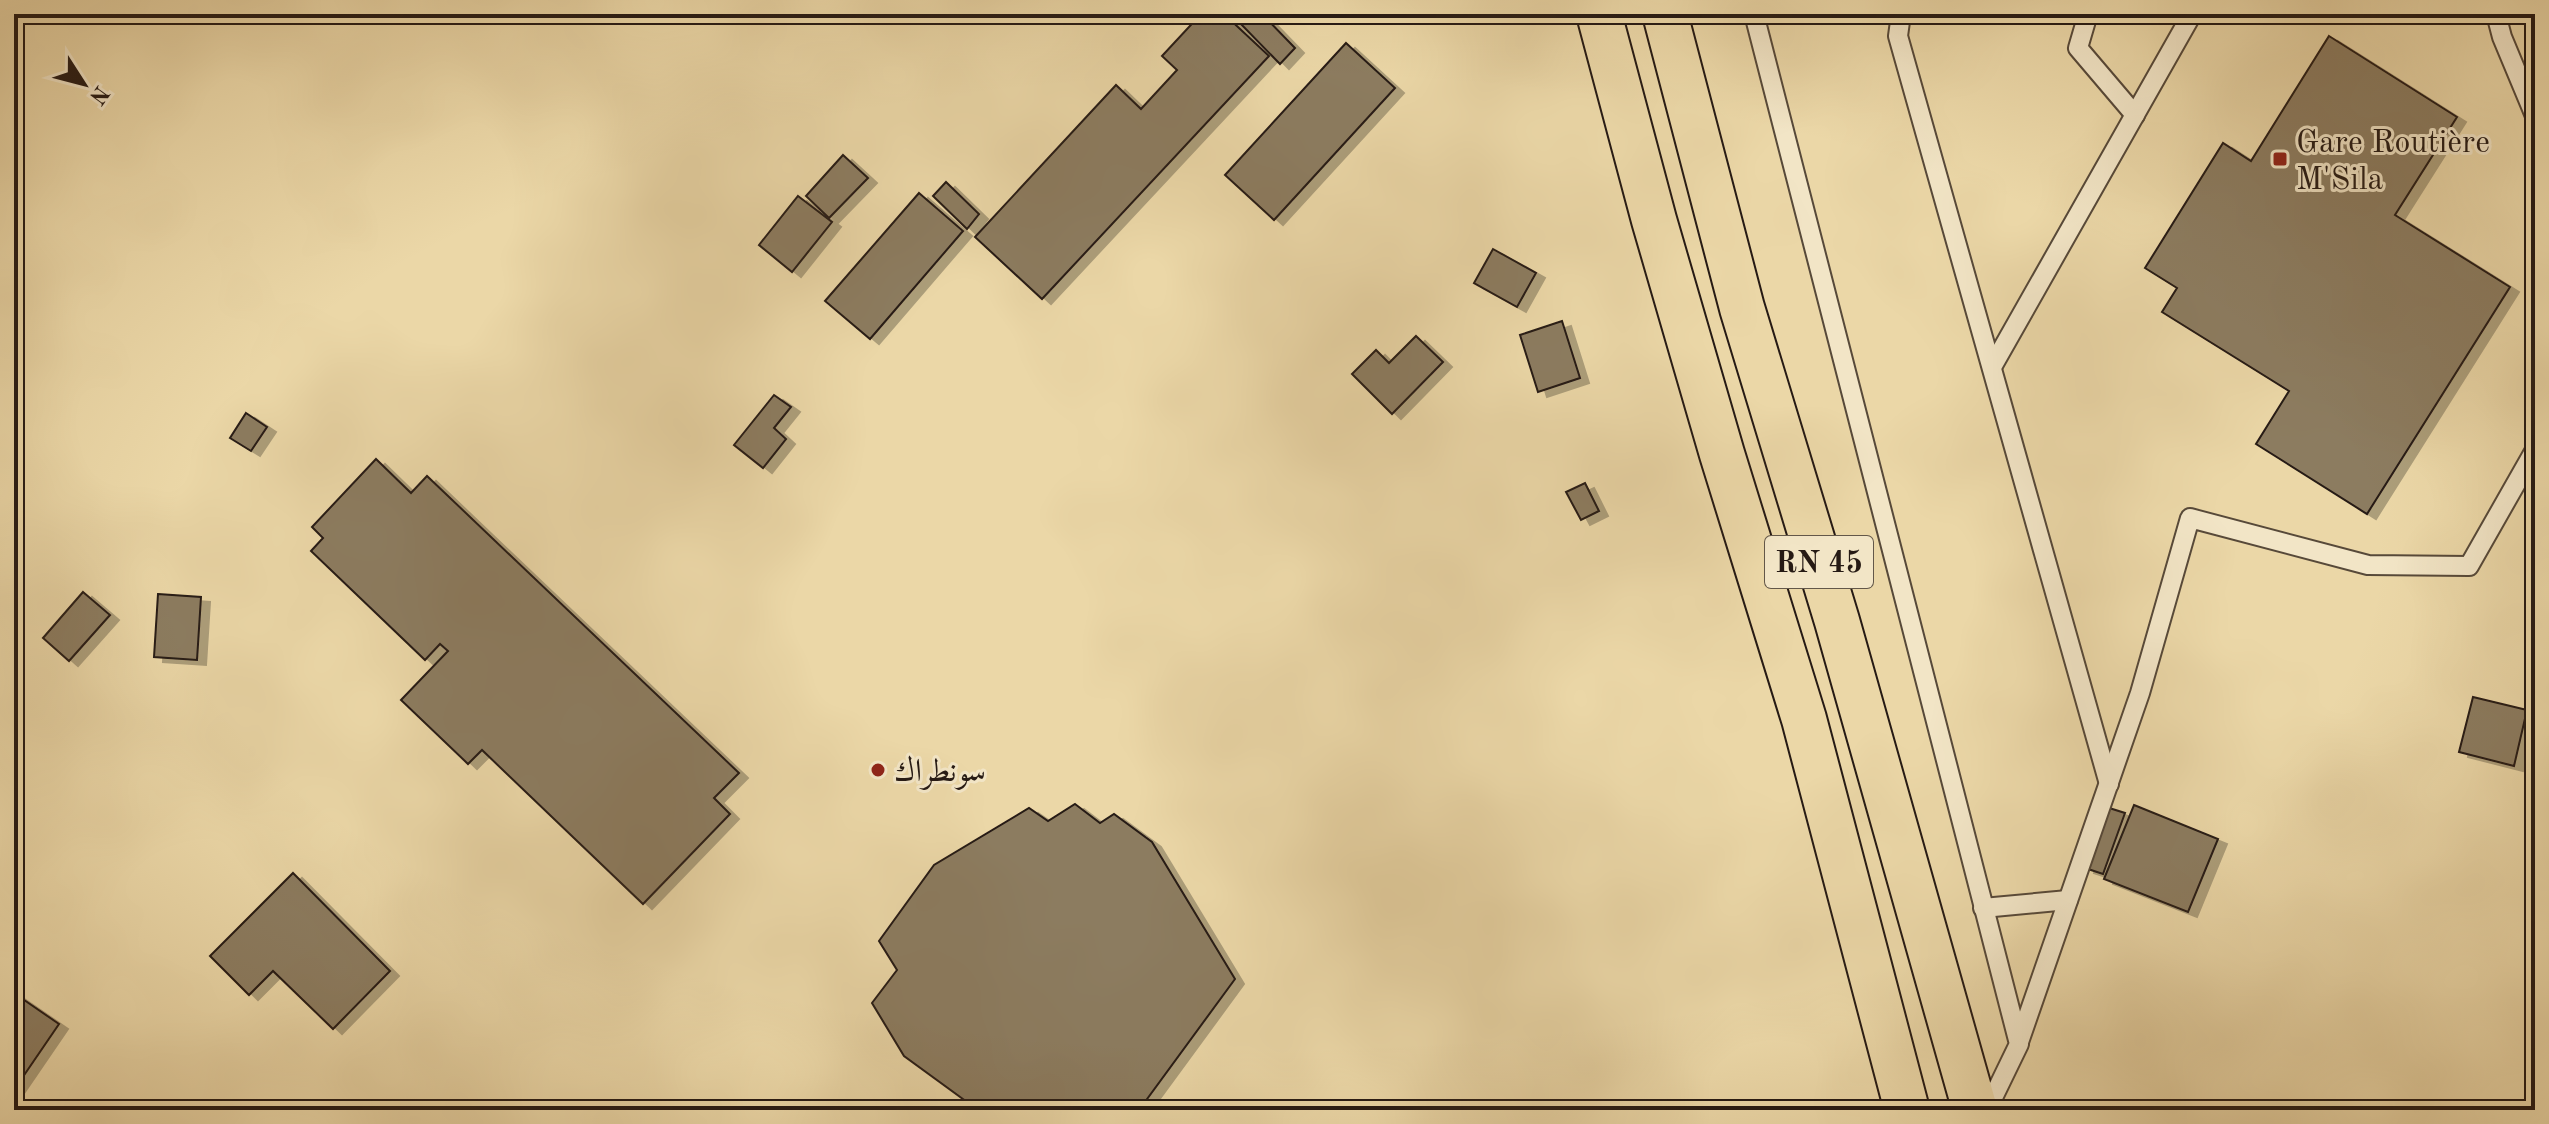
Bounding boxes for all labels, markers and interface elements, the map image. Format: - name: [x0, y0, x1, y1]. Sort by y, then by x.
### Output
- north arrow: [44, 44, 124, 124]
- text: N: [85, 81, 112, 108]
- place label: Gare Routière M'Sila: [2296, 128, 2490, 197]
- marker: Gare Routière M'Sila: [2271, 150, 2289, 168]
- road number: RN 45: [1765, 536, 1873, 588]
- place label: سونطراك: [894, 755, 986, 791]
- marker: سونطراك: [869, 761, 887, 779]

